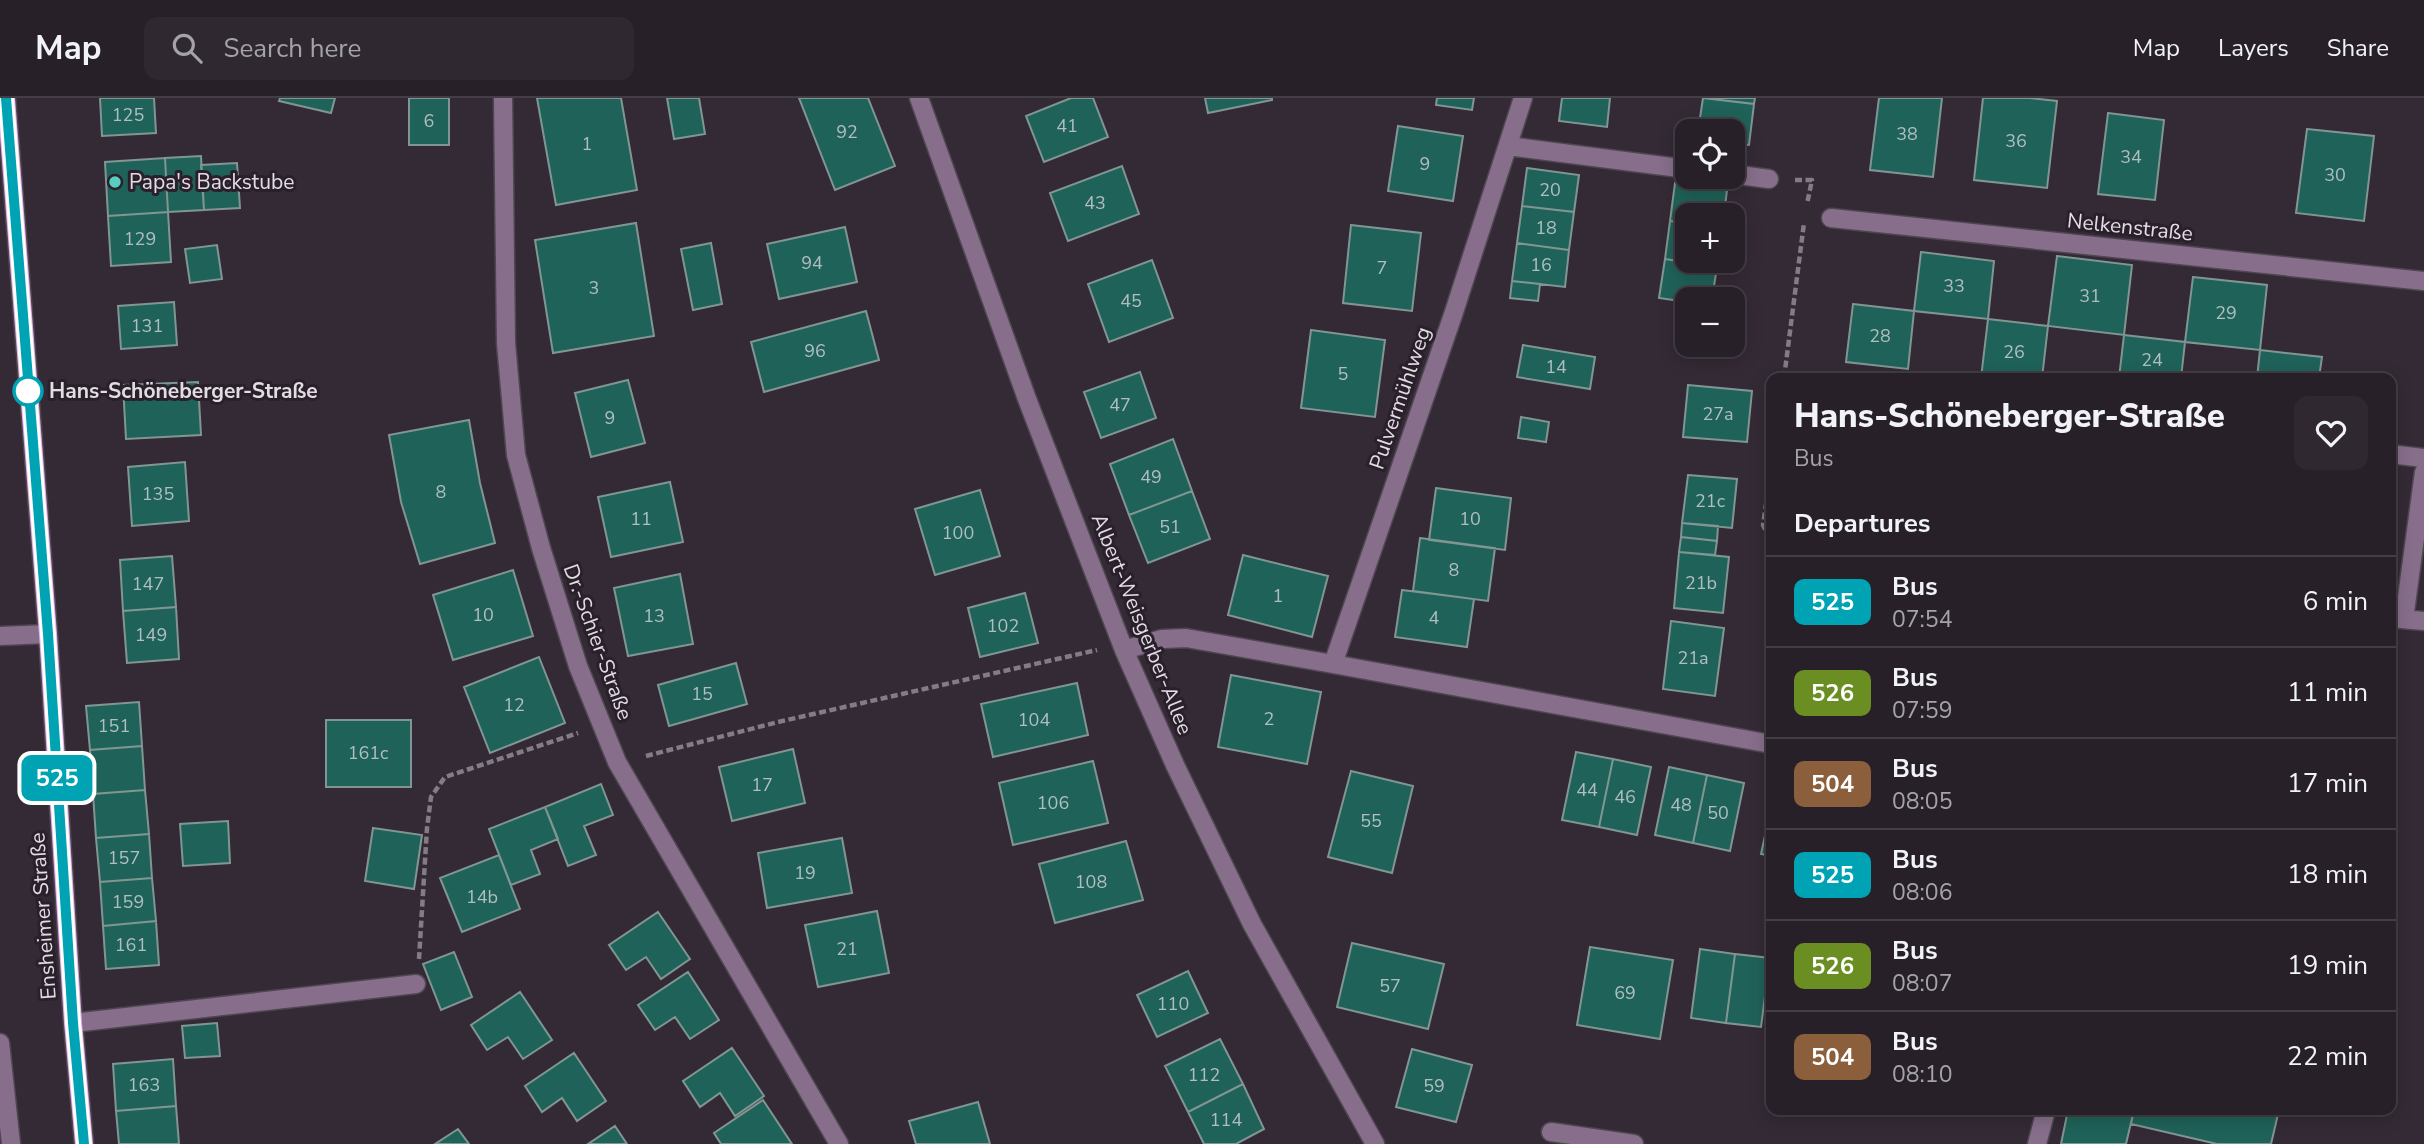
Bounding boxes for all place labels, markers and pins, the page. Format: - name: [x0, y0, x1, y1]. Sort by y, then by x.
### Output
- place label: Papa's Backstube: [129, 168, 294, 196]
- marker: Papa's Backstube: [107, 174, 123, 190]
- marker: Hans-Schöneberger-Straße: [13, 376, 43, 406]
- place label: Hans-Schöneberger-Straße: [49, 377, 318, 405]

